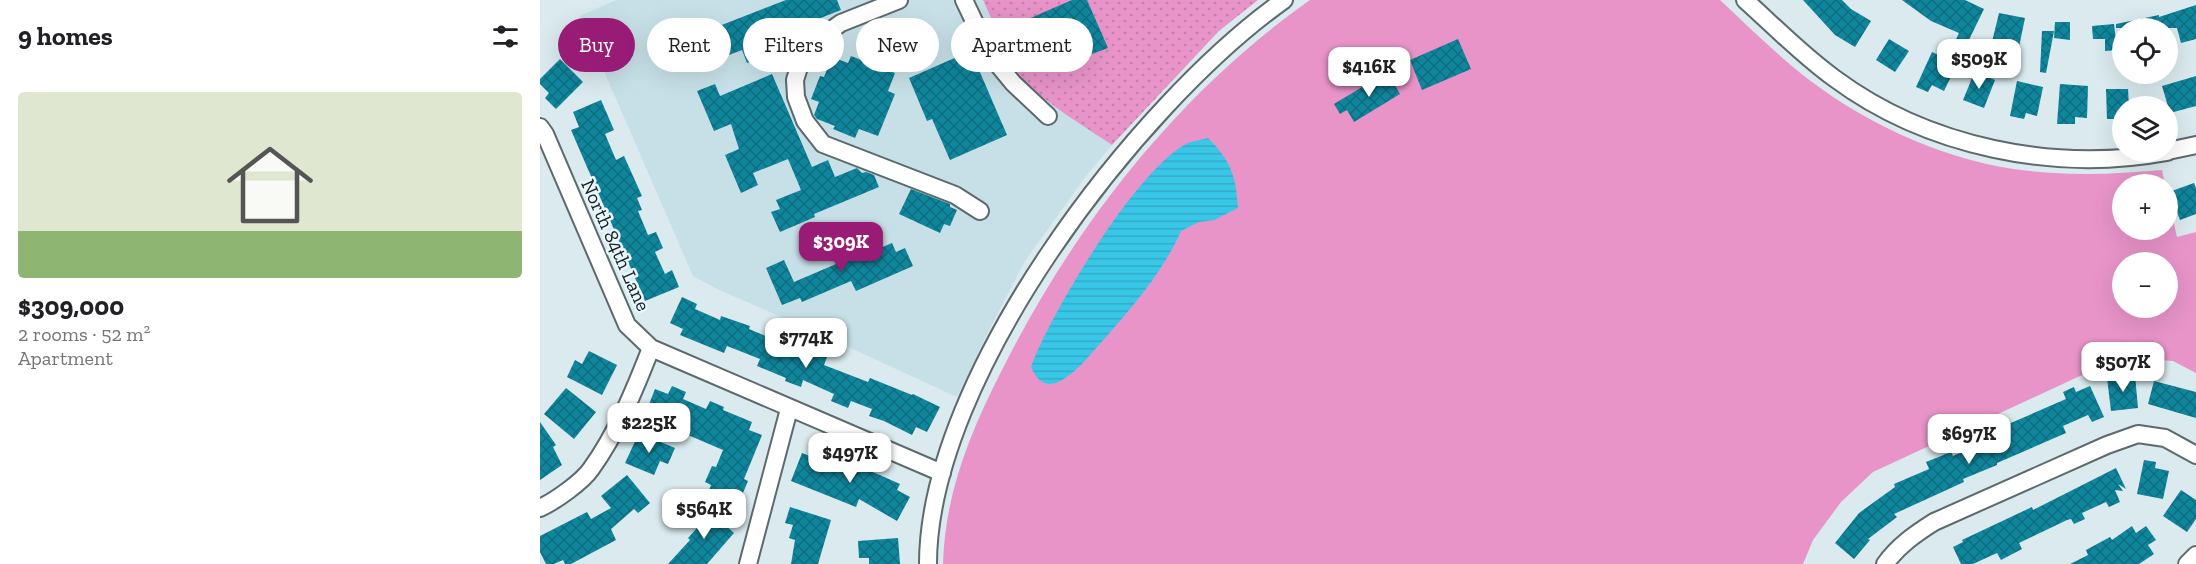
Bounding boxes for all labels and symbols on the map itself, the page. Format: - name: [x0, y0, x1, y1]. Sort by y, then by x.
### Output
- pin: $509K: [1937, 39, 2021, 90]
- pin: $416K: [1327, 47, 1411, 98]
- street label: North 84th Lane: [576, 175, 656, 315]
- pin: $309K: [799, 222, 883, 273]
- pin: $774K: [764, 318, 848, 369]
- pin: $507K: [2081, 342, 2165, 393]
- pin: $225K: [607, 403, 691, 454]
- pin: $697K: [1927, 414, 2011, 465]
- pin: $497K: [808, 433, 892, 484]
- pin: $564K: [662, 489, 746, 540]

